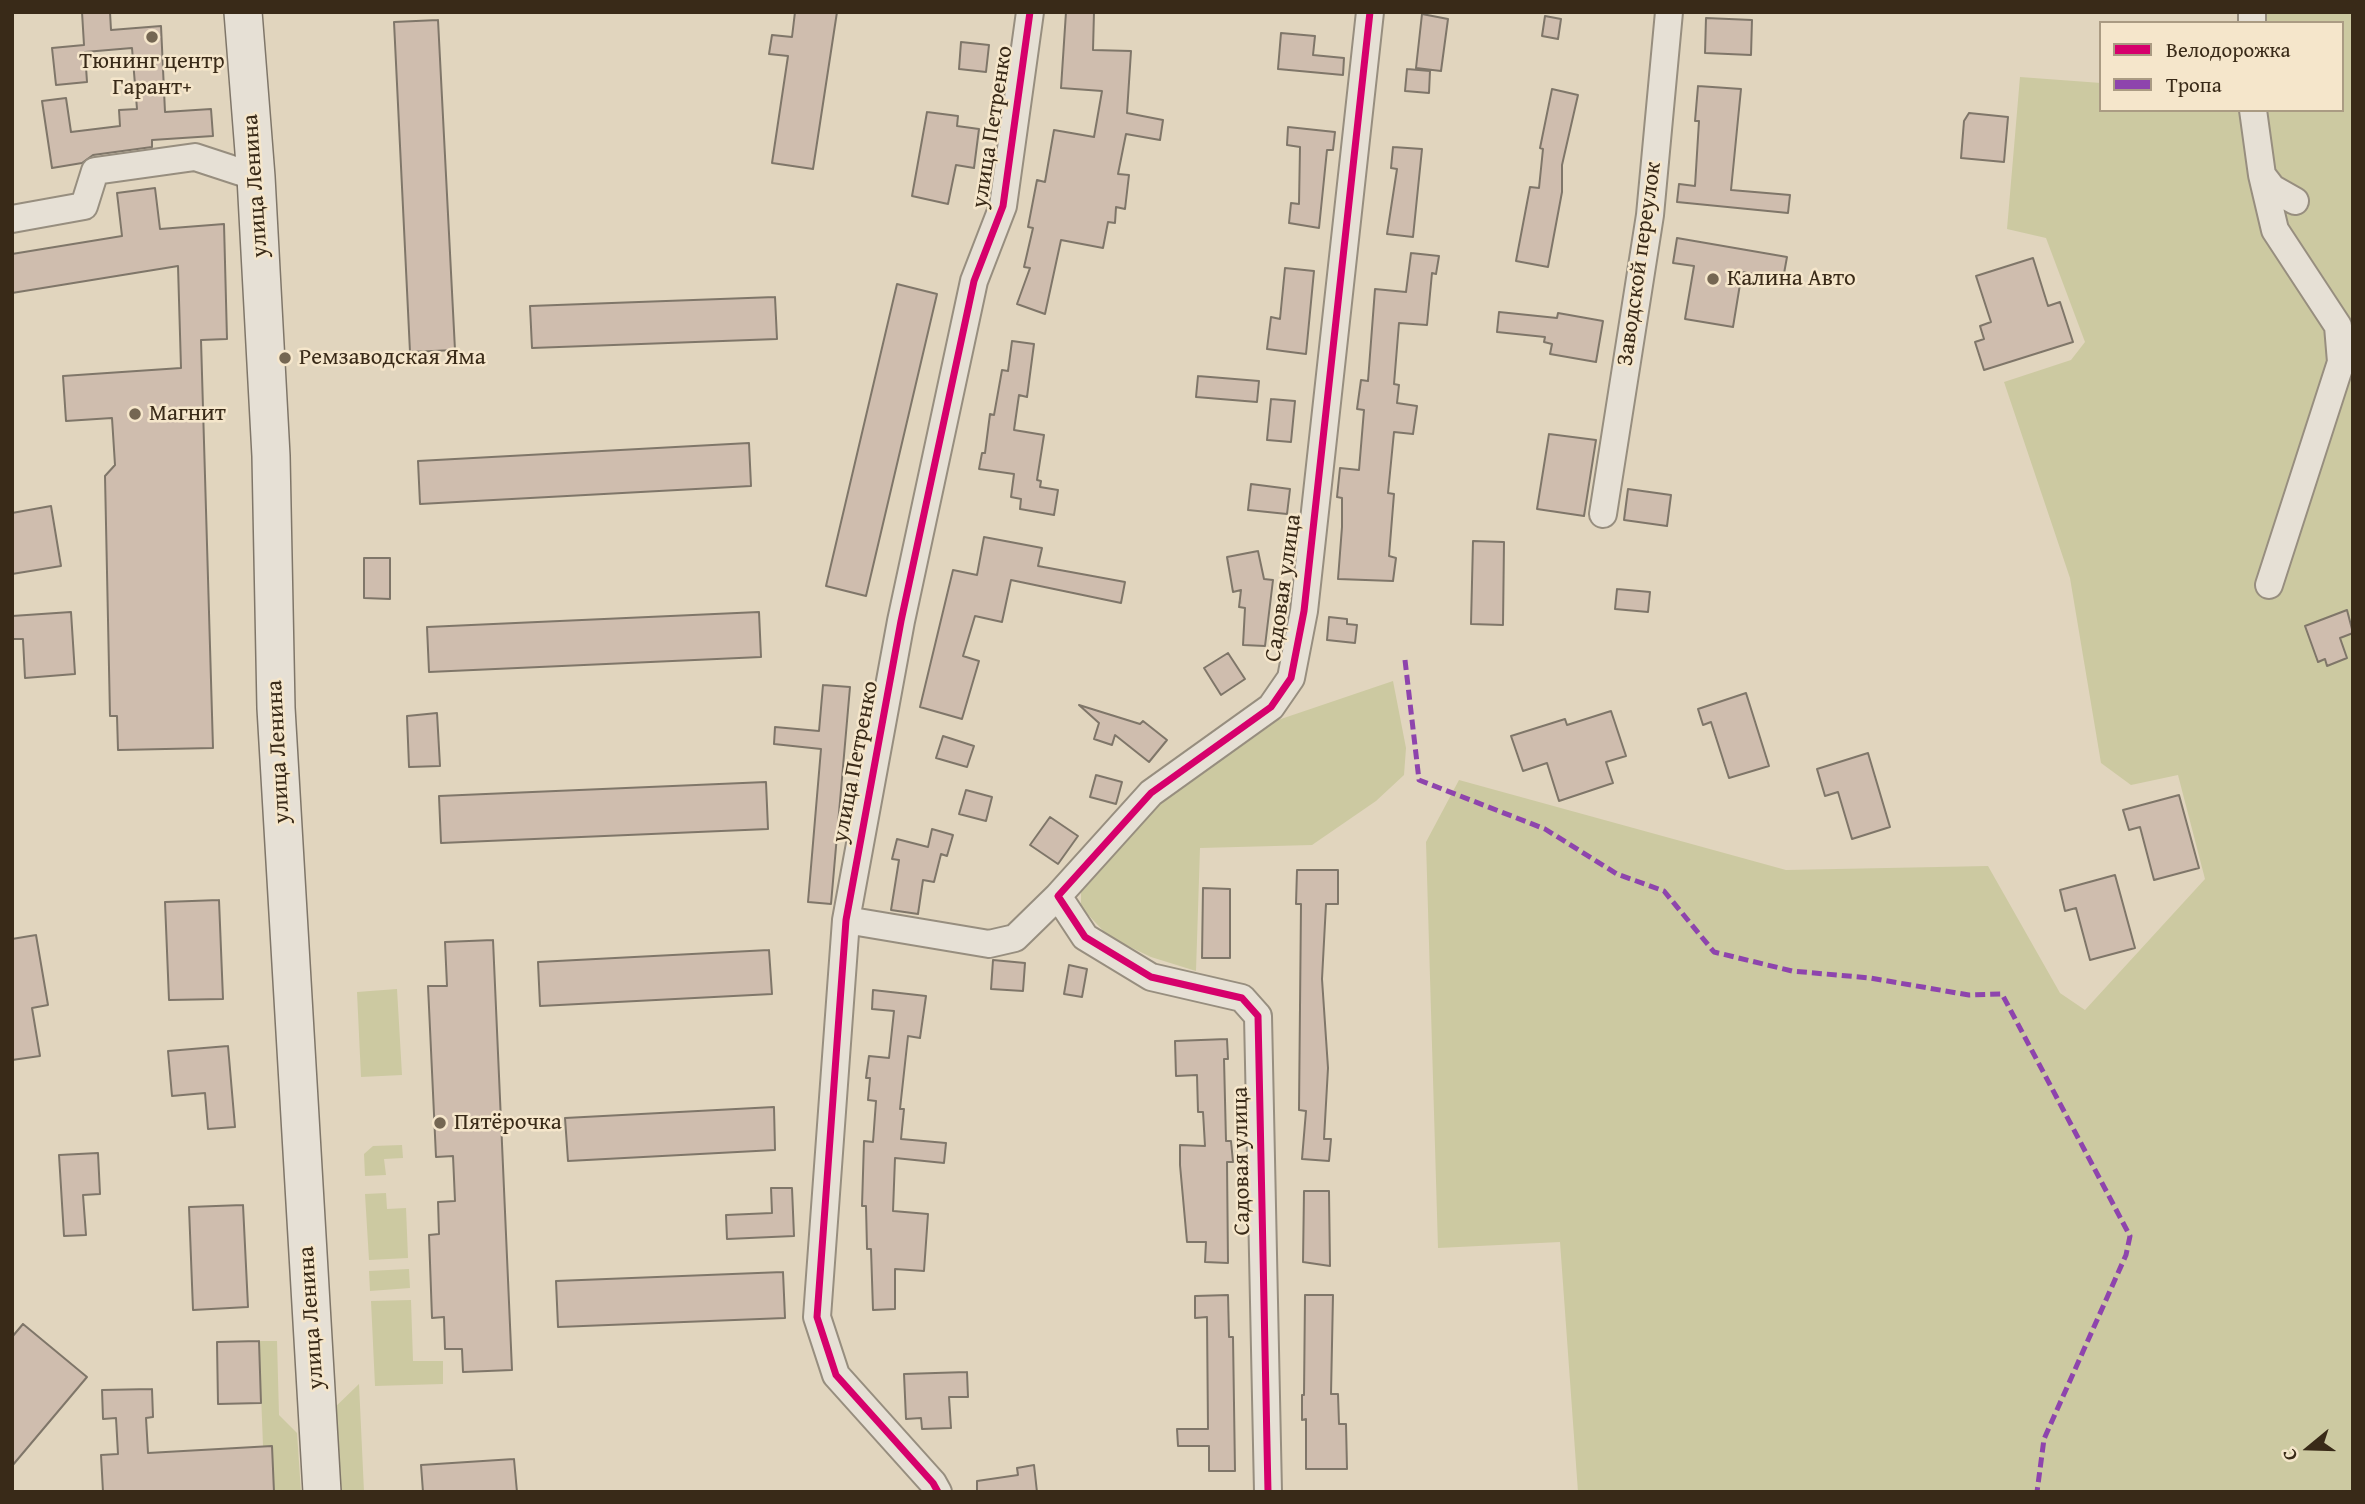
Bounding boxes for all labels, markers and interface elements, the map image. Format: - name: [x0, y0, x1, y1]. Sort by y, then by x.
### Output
- legend: [2099, 21, 2344, 112]
- marker: Тюнинг центр Гарант+: [144, 29, 160, 45]
- text: Велодорожка: [2166, 34, 2291, 65]
- street label: улица Петренко: [967, 44, 1019, 210]
- place label: Тюнинг центр Гарант+: [79, 48, 225, 102]
- text: Тропа: [2166, 69, 2222, 100]
- street label: улица Ленина: [237, 113, 275, 259]
- street label: Заводской переулок: [1612, 160, 1668, 368]
- place label: Калина Авто: [1727, 265, 1856, 293]
- marker: Калина Авто: [1705, 271, 1721, 287]
- place label: Ремзаводская Яма: [299, 344, 486, 372]
- marker: Ремзаводская Яма: [277, 350, 293, 366]
- place label: Магнит: [149, 400, 226, 428]
- marker: Магнит: [127, 406, 143, 422]
- street label: Садовая улица: [1260, 512, 1308, 664]
- street label: улица Ленина: [261, 679, 297, 825]
- street label: улица Петренко: [827, 679, 885, 845]
- street label: Садовая улица: [1227, 1086, 1257, 1236]
- place label: Пятёрочка: [454, 1109, 562, 1137]
- marker: Пятёрочка: [432, 1115, 448, 1131]
- street label: улица Ленина: [293, 1245, 331, 1391]
- north arrow: [2274, 1413, 2344, 1483]
- text: С: [2274, 1445, 2304, 1464]

